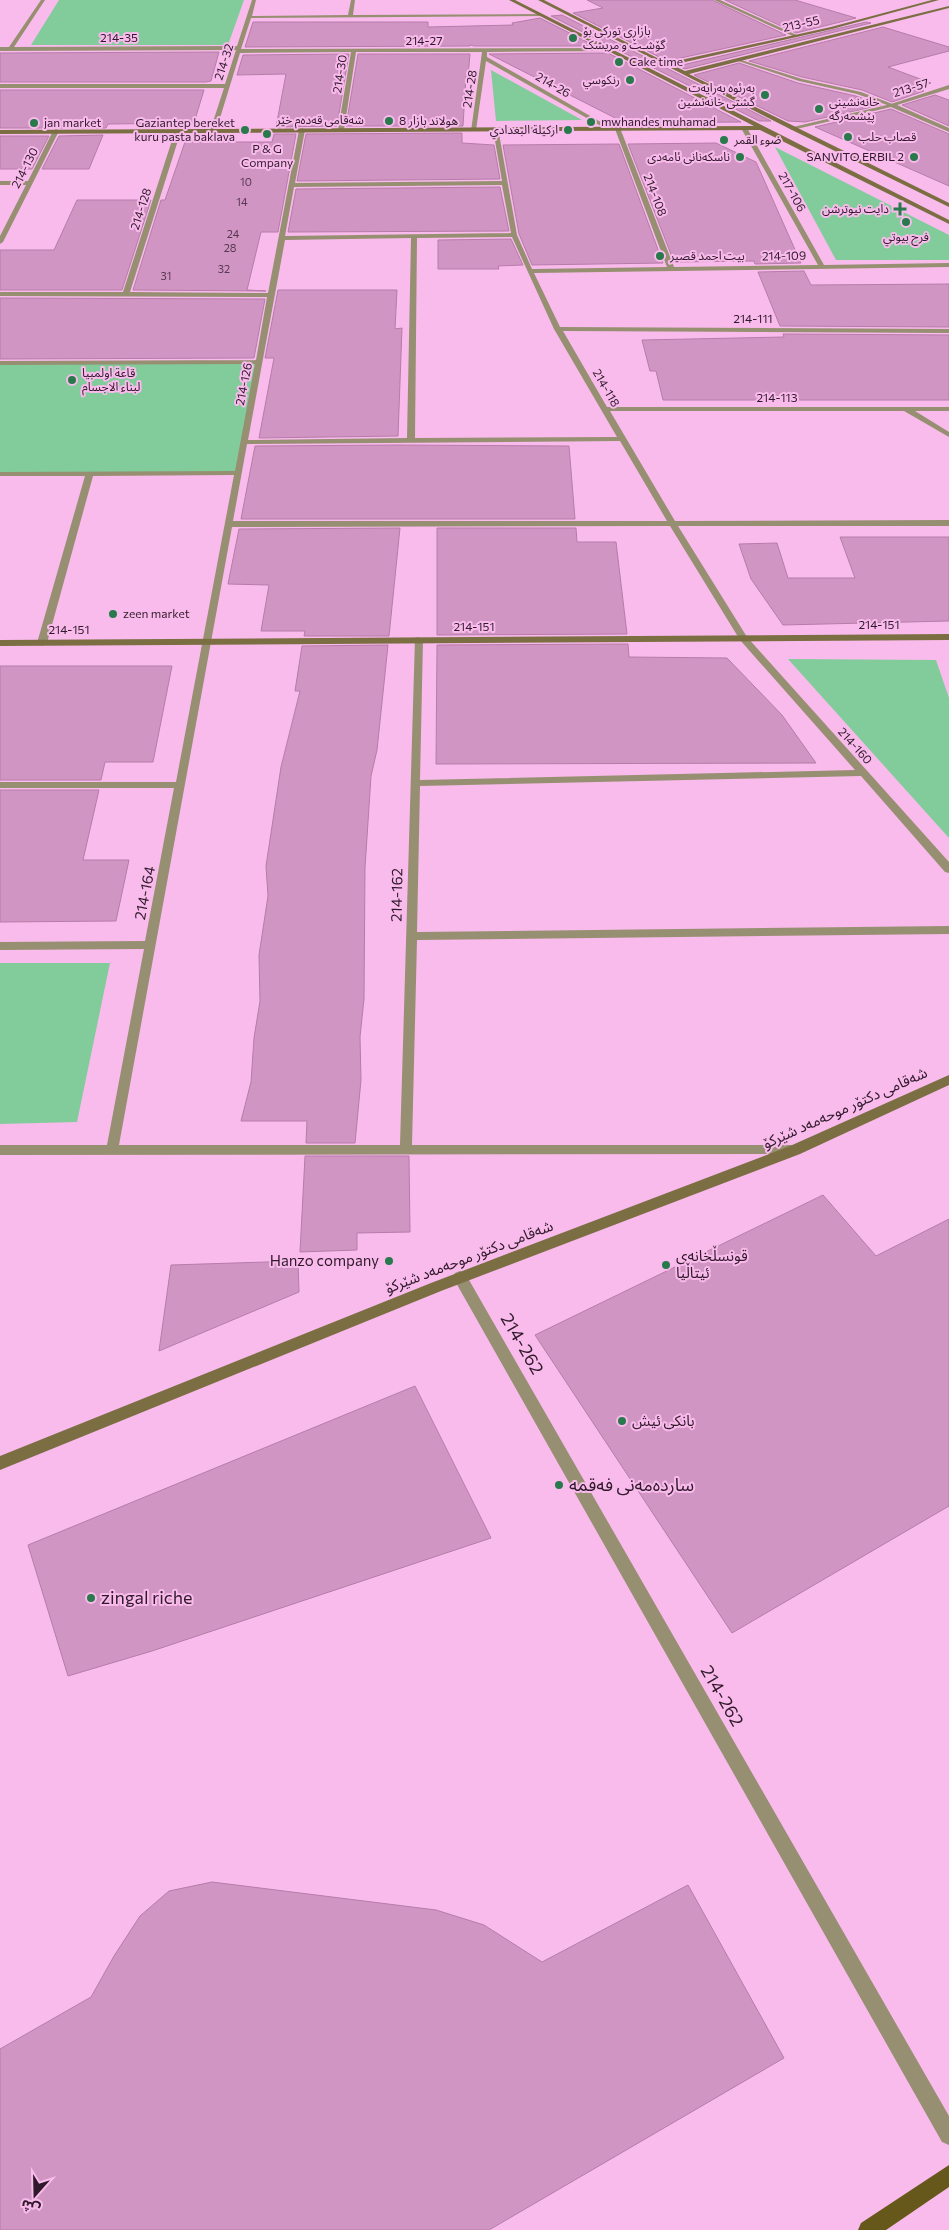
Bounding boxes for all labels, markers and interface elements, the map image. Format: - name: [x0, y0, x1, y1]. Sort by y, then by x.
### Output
- street label: 213-55: [781, 12, 821, 34]
- place label: بازاڕی تورکی بۆ گۆشـت و مریشک: [583, 23, 667, 52]
- street label: 214-35: [100, 30, 138, 44]
- marker: بازاڕی تورکی بۆ گۆشـت و مریشک: [567, 32, 579, 44]
- street label: 214-27: [405, 33, 443, 47]
- street label: 214-32: [211, 41, 236, 82]
- street label: 214-30: [329, 53, 349, 94]
- place label: Cake time: [629, 54, 683, 68]
- marker: Cake time: [613, 56, 625, 68]
- street label: 214-28: [459, 69, 479, 109]
- street label: 214-26: [534, 69, 573, 100]
- place label: رنكوسي: [583, 72, 620, 90]
- marker: رنكوسي: [624, 74, 636, 86]
- street label: 213-57: [891, 75, 930, 99]
- place label: بەرئوە بەرایەت گشتی خانەنشین: [678, 80, 756, 109]
- marker: بەرئوە بەرایەت گشتی خانەنشین: [759, 89, 771, 101]
- place label: خانەنشینی پێشمەرگە: [829, 94, 879, 124]
- marker: خانەنشینی پێشمەرگە: [813, 103, 825, 115]
- street label: شەقامی قەدەم خێر: [275, 112, 364, 129]
- place label: هولاند بازار 8: [399, 113, 458, 128]
- place label: mwhandes muhamad: [601, 114, 716, 128]
- place label: jan market: [44, 115, 102, 129]
- place label: Gaziantep bereket kuru pasta baklava: [134, 115, 235, 143]
- marker: هولاند بازار 8: [383, 115, 395, 127]
- marker: mwhandes muhamad: [585, 116, 597, 128]
- marker: jan market: [28, 117, 40, 129]
- place label: اركيلة البغدادي: [490, 122, 558, 140]
- marker: Gaziantep bereket kuru pasta baklava: [239, 124, 251, 136]
- marker: اركيلة البغدادي: [562, 124, 574, 136]
- marker: P & G Company: [261, 128, 273, 140]
- place label: قصاب حلب: [858, 129, 916, 144]
- marker: قصاب حلب: [842, 131, 854, 143]
- place label: ضوء القمر: [733, 132, 781, 147]
- marker: ضوء القمر: [718, 134, 730, 146]
- place label: P & G Company: [241, 141, 293, 169]
- street label: 214-130: [8, 145, 40, 190]
- place label: ناسکەنانی ئامەدی: [647, 149, 730, 164]
- place label: SANVITO ERBIL 2: [807, 149, 904, 163]
- marker: ناسکەنانی ئامەدی: [734, 151, 746, 163]
- marker: SANVITO ERBIL 2: [908, 151, 920, 163]
- street label: 217-106: [776, 169, 810, 214]
- street label: 214-108: [641, 171, 670, 218]
- house number: 10: [240, 175, 252, 188]
- street label: 214-128: [127, 186, 153, 231]
- house number: 14: [236, 195, 248, 208]
- place label: دايت نيوترشن: [822, 201, 889, 216]
- marker: دايت نيوترشن: [893, 202, 907, 216]
- marker: فرح بيوتي: [900, 216, 912, 228]
- house number: 24: [227, 227, 240, 240]
- place label: فرح بيوتي: [883, 229, 929, 247]
- house number: 28: [224, 241, 237, 254]
- place label: بيت احمد قصير: [669, 248, 745, 263]
- street label: 214-109: [762, 248, 806, 262]
- marker: بيت احمد قصير: [654, 250, 666, 262]
- house number: 32: [218, 262, 230, 275]
- house number: 31: [161, 269, 171, 282]
- street label: 214-111: [733, 311, 773, 325]
- street label: 214-126: [232, 361, 254, 406]
- place label: قاعة اولمبيا لبناء الاجسام: [82, 365, 140, 396]
- street label: 214-118: [590, 366, 623, 409]
- marker: قاعة اولمبيا لبناء الاجسام: [66, 374, 78, 386]
- street label: 214-113: [756, 390, 798, 404]
- place label: zeen market: [123, 606, 190, 620]
- marker: zeen market: [107, 608, 119, 620]
- street label: 214-151: [858, 617, 900, 631]
- street label: 214-151: [453, 619, 495, 633]
- street label: 214-151: [48, 622, 90, 636]
- street label: 214-160: [836, 724, 876, 767]
- street label: 214-164: [130, 864, 158, 921]
- street label: 214-162: [387, 868, 405, 922]
- street label: شەقامی دکتۆر موحەمەد شێرکۆ: [759, 1062, 930, 1153]
- street label: شەقامی دکتۆر موحەمەد شێرکۆ: [382, 1216, 556, 1297]
- place label: قونسڵخانەی ئیتاڵیا: [676, 1245, 748, 1281]
- place label: Hanzo company: [270, 1251, 379, 1269]
- marker: Hanzo company: [383, 1255, 395, 1267]
- marker: قونسڵخانەی ئیتاڵیا: [660, 1259, 672, 1271]
- street label: 214-262: [497, 1309, 549, 1378]
- place label: بانکی ئیش: [632, 1411, 695, 1430]
- marker: بانکی ئیش: [616, 1415, 628, 1427]
- place label: ساردەمەنی فەقمە: [569, 1473, 694, 1496]
- marker: ساردەمەنی فەقمە: [553, 1479, 565, 1491]
- place label: zingal riche: [101, 1586, 192, 1608]
- marker: zingal riche: [85, 1592, 97, 1604]
- street label: 214-262: [697, 1661, 749, 1730]
- north arrow: [10, 2170, 60, 2220]
- text: ش: [18, 2196, 42, 2219]

